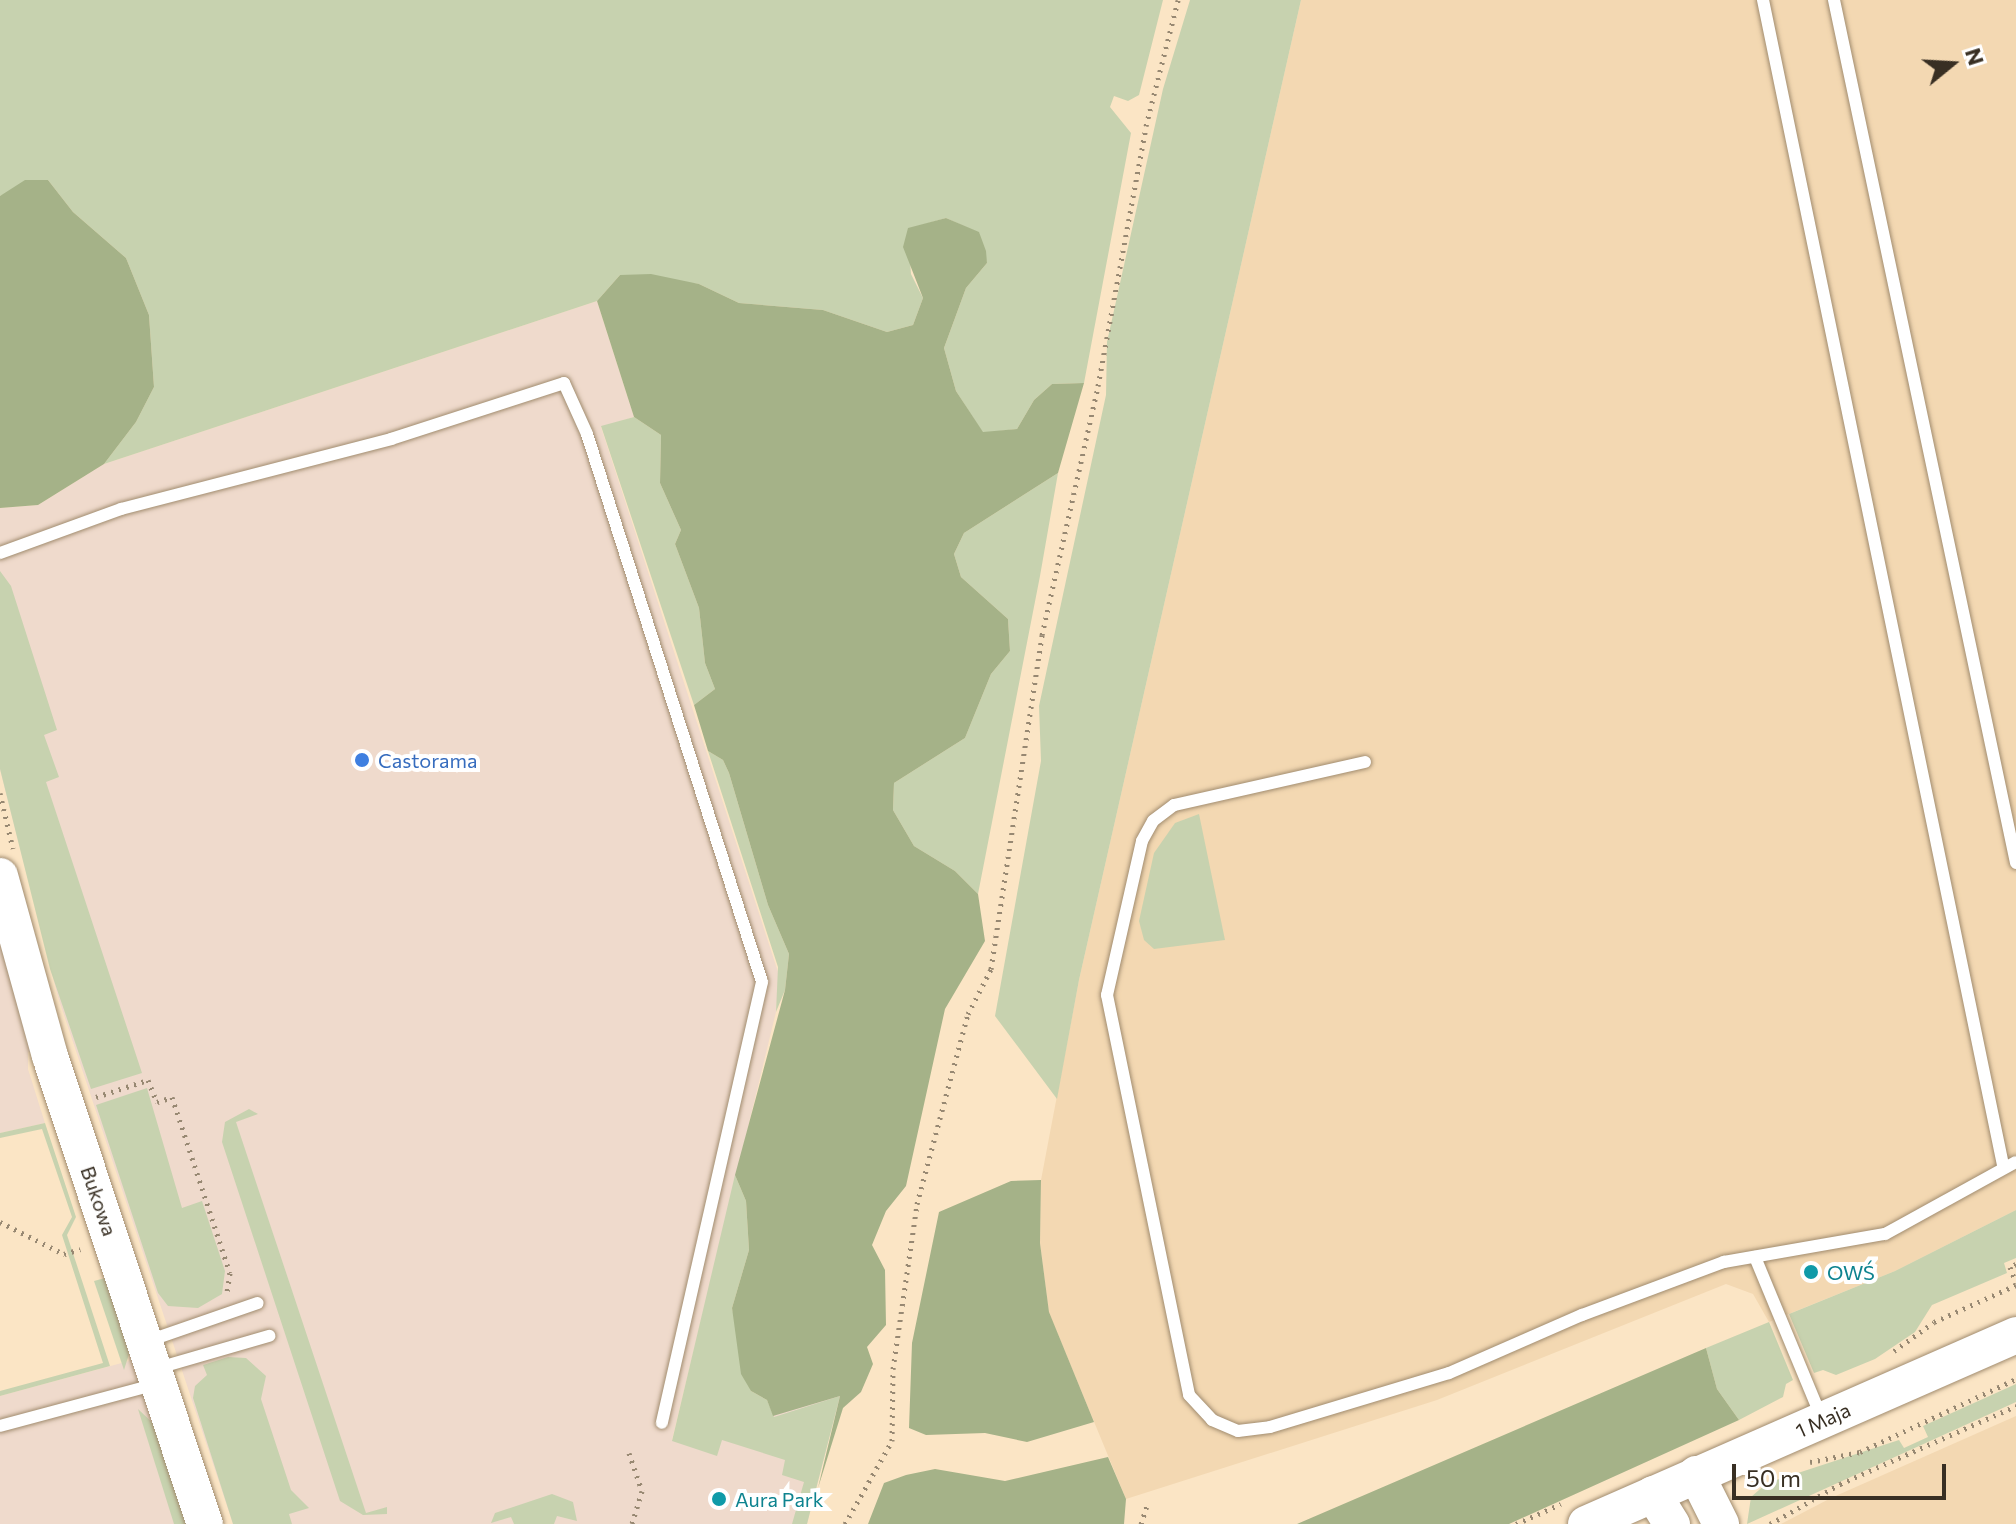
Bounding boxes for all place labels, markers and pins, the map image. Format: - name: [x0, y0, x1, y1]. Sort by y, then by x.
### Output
- place label: Castorama: [378, 748, 477, 772]
- marker: Castorama: [353, 751, 371, 769]
- place label: OWŚ: [1827, 1260, 1875, 1284]
- marker: OWŚ: [1802, 1263, 1820, 1281]
- place label: Aura Park: [735, 1487, 824, 1511]
- marker: Aura Park: [710, 1490, 728, 1508]

